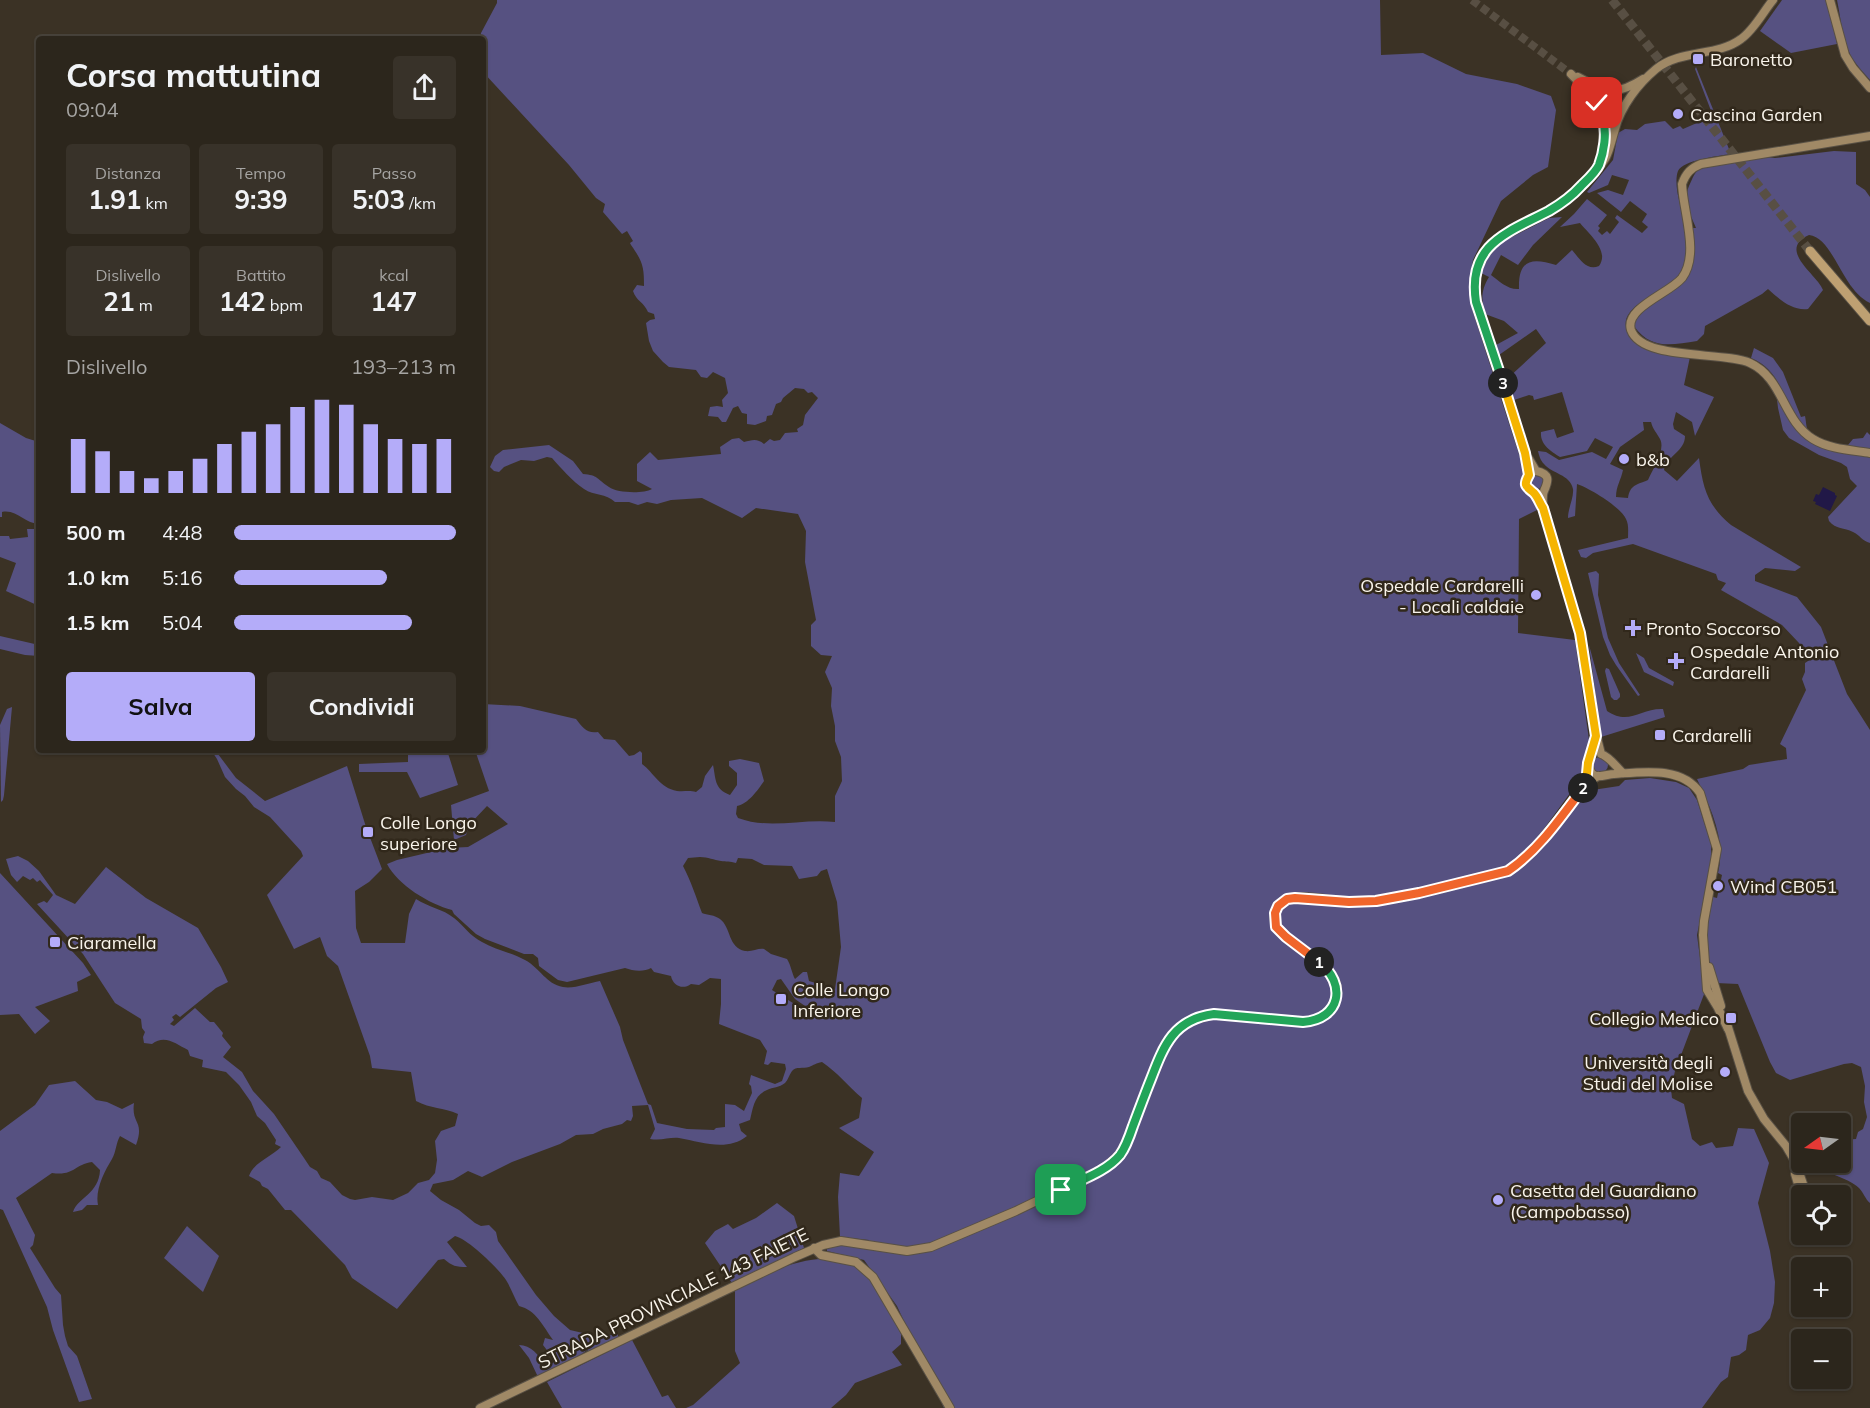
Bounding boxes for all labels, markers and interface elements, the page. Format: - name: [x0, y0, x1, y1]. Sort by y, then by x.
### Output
- place label: Baronetto: [1710, 48, 1793, 71]
- marker: Baronetto: [1691, 52, 1705, 66]
- text: Corsa mattutina: [66, 54, 321, 95]
- button: share: [393, 56, 456, 119]
- pin: [1571, 77, 1622, 128]
- icon: check: [1580, 86, 1613, 119]
- text: 09:04: [66, 97, 119, 122]
- place label: Cascina Garden: [1690, 103, 1823, 126]
- marker: Cascina Garden: [1671, 107, 1685, 121]
- text: Distanza: [95, 163, 161, 183]
- text: Tempo: [236, 163, 286, 183]
- text: Passo: [372, 163, 416, 183]
- text: 1.91: [88, 183, 141, 216]
- text: 9:39: [234, 183, 288, 216]
- text: 5:03: [352, 183, 405, 216]
- text: km: [141, 193, 168, 213]
- text: /km: [405, 193, 436, 213]
- text: Dislivello: [95, 265, 161, 285]
- text: Battito: [236, 265, 286, 285]
- text: kcal: [379, 265, 409, 285]
- text: 21: [103, 285, 134, 318]
- text: 142: [219, 285, 266, 318]
- text: 147: [371, 285, 417, 318]
- text: m: [134, 295, 153, 315]
- text: bpm: [266, 295, 303, 315]
- text: Dislivello: [66, 354, 147, 379]
- text: 193–213 m: [351, 354, 456, 379]
- pin: 3: [1488, 368, 1518, 398]
- text: 3: [1498, 373, 1508, 393]
- place label: b&b: [1636, 448, 1670, 471]
- marker: b&b: [1617, 452, 1631, 466]
- text: 500 m: [66, 520, 125, 545]
- text: 4:48: [162, 520, 203, 545]
- text: 1.0 km: [66, 565, 129, 590]
- text: 5:16: [162, 565, 203, 590]
- place label: Ospedale Cardarelli - Locali caldaie: [1360, 574, 1524, 618]
- marker: Ospedale Cardarelli - Locali caldaie: [1529, 588, 1543, 602]
- text: 1.5 km: [66, 610, 129, 635]
- text: 5:04: [162, 610, 203, 635]
- place label: Pronto Soccorso: [1646, 617, 1781, 640]
- marker: Pronto Soccorso: [1624, 619, 1642, 637]
- place label: Ospedale Antonio Cardarelli: [1690, 640, 1839, 684]
- marker: Ospedale Antonio Cardarelli: [1667, 652, 1685, 670]
- button: Salva: [66, 672, 255, 741]
- button: Condividi: [267, 672, 456, 741]
- place label: Cardarelli: [1672, 724, 1752, 747]
- marker: Cardarelli: [1653, 728, 1667, 742]
- pin: 2: [1568, 773, 1598, 803]
- text: 2: [1578, 778, 1588, 798]
- place label: Colle Longo superiore: [380, 811, 477, 855]
- marker: Colle Longo superiore: [361, 825, 375, 839]
- place label: Wind CB051: [1730, 875, 1837, 898]
- marker: Wind CB051: [1711, 879, 1725, 893]
- place label: Ciaramella: [67, 931, 157, 954]
- marker: Ciaramella: [48, 935, 62, 949]
- pin: 1: [1304, 947, 1334, 977]
- text: 1: [1314, 952, 1324, 972]
- place label: Colle Longo Inferiore: [793, 978, 890, 1022]
- marker: Colle Longo Inferiore: [774, 992, 788, 1006]
- place label: Collegio Medico: [1589, 1007, 1719, 1030]
- marker: Collegio Medico: [1724, 1011, 1738, 1025]
- place label: Università degli Studi del Molise: [1583, 1051, 1713, 1095]
- marker: Università degli Studi del Molise: [1718, 1065, 1732, 1079]
- north arrow: [1791, 1113, 1851, 1173]
- map controls: [1791, 1113, 1851, 1389]
- pin: [1035, 1164, 1086, 1215]
- icon: arrive: [1044, 1173, 1077, 1206]
- place label: Casetta del Guardiano (Campobasso): [1510, 1179, 1696, 1223]
- button: locate: [1791, 1185, 1851, 1245]
- marker: Casetta del Guardiano (Campobasso): [1491, 1193, 1505, 1207]
- street label: STRADA PROVINCIALE 143 FAIETE: [534, 1222, 812, 1374]
- button: +: [1791, 1257, 1851, 1317]
- button: −: [1791, 1329, 1851, 1389]

